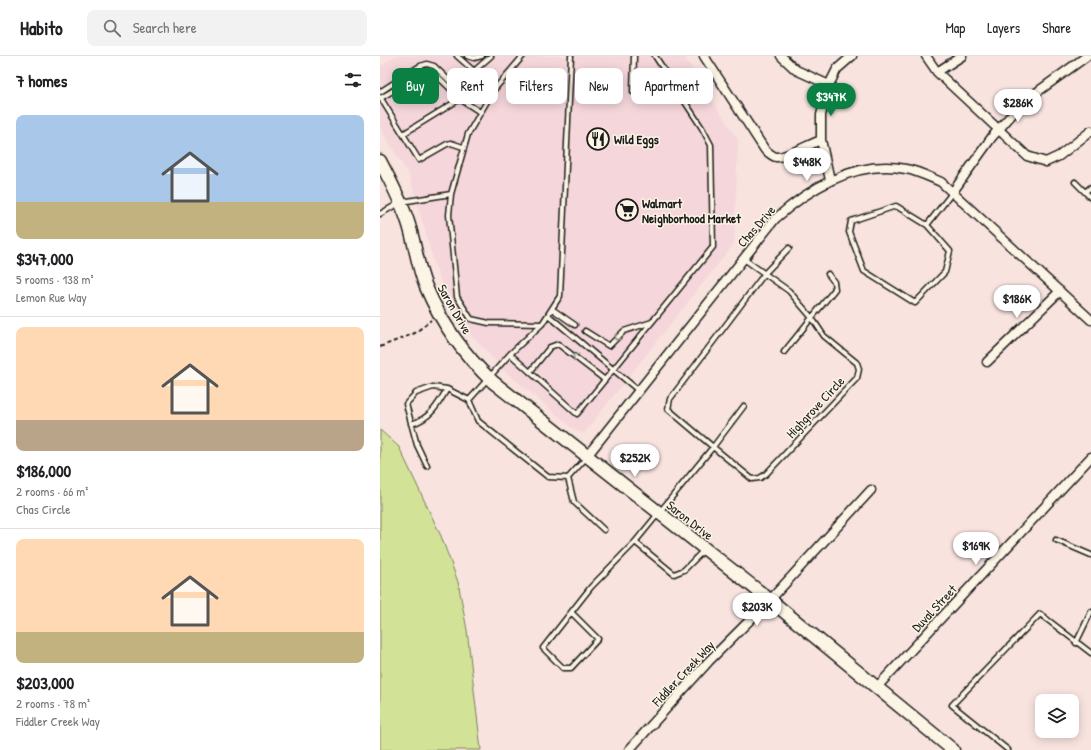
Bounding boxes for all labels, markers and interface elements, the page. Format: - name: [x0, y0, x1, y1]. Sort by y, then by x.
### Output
- search box: [87, 10, 367, 46]
- text: Habito: [20, 15, 63, 41]
- icon: search: [101, 17, 123, 39]
- text: Search here: [133, 17, 197, 38]
- text: Map: [945, 18, 965, 37]
- text: Layers: [987, 18, 1020, 37]
- text: Share: [1042, 18, 1071, 37]
- chip: Buy: [392, 68, 439, 104]
- chip: Rent: [447, 68, 498, 104]
- chip: Filters: [506, 68, 567, 104]
- chip: New: [575, 68, 623, 104]
- chip: Apartment: [631, 68, 713, 104]
- text: 7 homes: [16, 69, 67, 92]
- icon: filters: [342, 69, 364, 91]
- pin: $347K: [803, 83, 859, 117]
- text: $347K: [816, 87, 846, 105]
- pin: $286K: [990, 89, 1046, 123]
- text: $286K: [1003, 93, 1033, 111]
- restaurant icon: Wild Eggs: [585, 126, 611, 152]
- place label: Wild Eggs: [614, 130, 659, 149]
- icon: home: [154, 141, 226, 213]
- pin: $448K: [779, 148, 835, 182]
- text: $448K: [793, 152, 821, 170]
- place label: Walmart Neighborhood Market: [642, 194, 741, 228]
- supermarket icon: Walmart Neighborhood Market: [614, 197, 640, 223]
- street label: Chas Drive: [733, 201, 779, 251]
- text: $347,000: [16, 247, 73, 270]
- text: 5 rooms · 138 m²: [16, 270, 93, 288]
- street label: Saron Drive: [434, 281, 476, 337]
- pin: $186K: [989, 285, 1045, 319]
- text: Lemon Rue Way: [16, 288, 87, 306]
- text: $186K: [1003, 289, 1031, 307]
- one-way arrow: [614, 333, 622, 341]
- icon: home: [154, 353, 226, 425]
- one-way arrow: [572, 353, 579, 360]
- street label: Highgrove Circle: [782, 372, 848, 442]
- pin: $252K: [607, 444, 663, 478]
- text: $252K: [619, 448, 651, 466]
- text: $186,000: [16, 459, 71, 482]
- text: 2 rooms · 66 m²: [16, 482, 88, 500]
- street label: Saron Drive: [663, 496, 717, 544]
- text: Chas Circle: [16, 500, 70, 518]
- pin: $169K: [948, 532, 1004, 566]
- text: $169K: [962, 536, 990, 554]
- icon: home: [154, 565, 226, 637]
- street label: Duval Street: [908, 580, 961, 635]
- pin: $203K: [729, 593, 785, 627]
- text: $203K: [741, 597, 773, 615]
- street label: Fiddler Creek Way: [647, 636, 719, 711]
- text: $203,000: [16, 671, 74, 694]
- text: 2 rooms · 78 m²: [16, 694, 90, 712]
- map controls: [1035, 694, 1079, 738]
- button: layers: [1035, 694, 1079, 738]
- text: Fiddler Creek Way: [16, 712, 100, 730]

